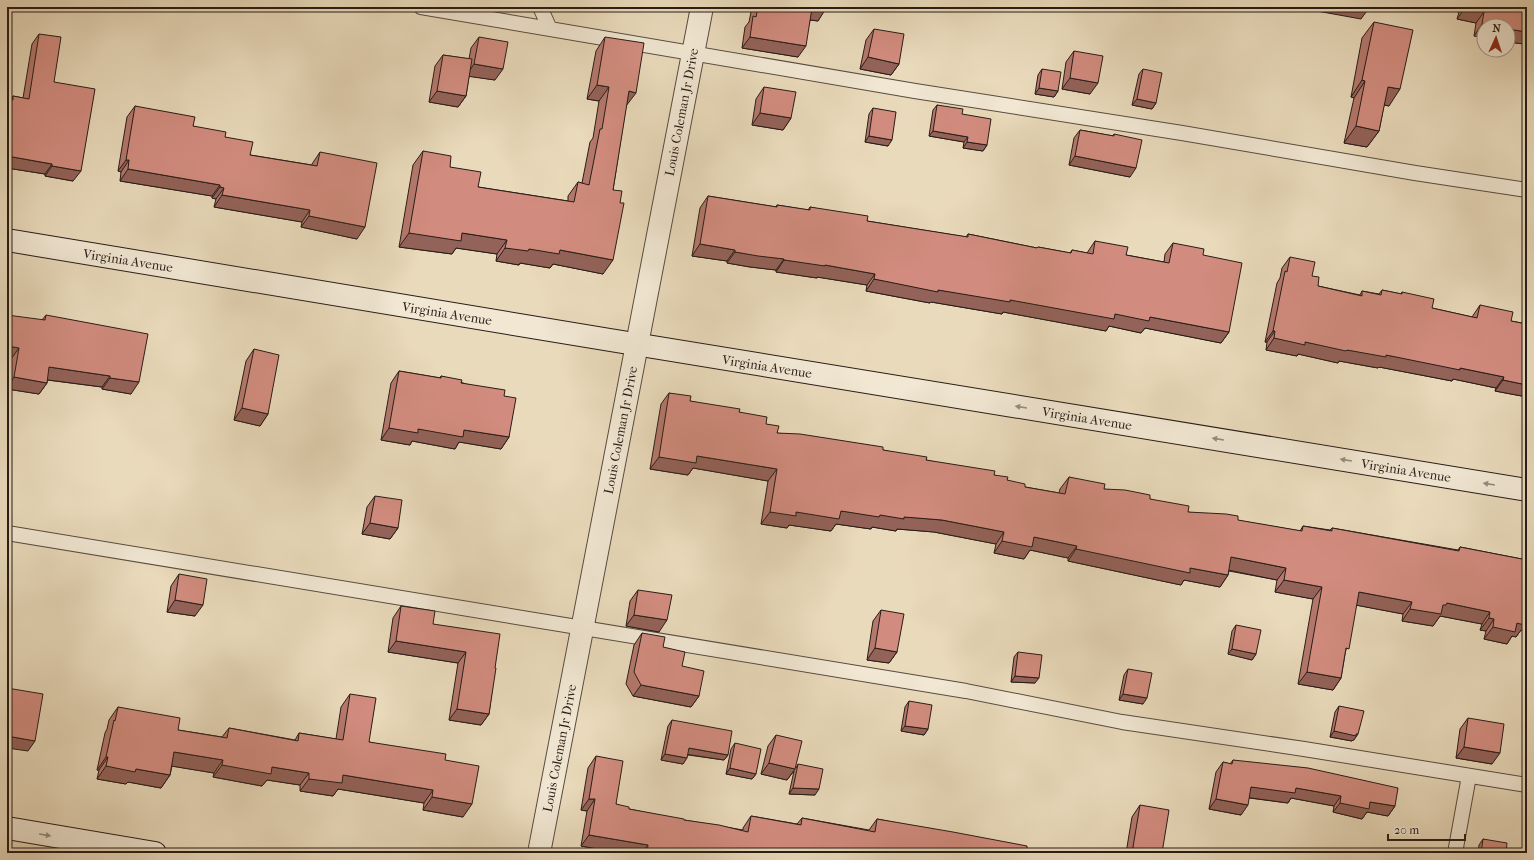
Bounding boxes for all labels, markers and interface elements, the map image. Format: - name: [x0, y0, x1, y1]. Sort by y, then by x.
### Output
- north arrow: [1476, 18, 1516, 58]
- text: N: [1492, 22, 1502, 35]
- street label: Louis Coleman Jr Drive: [662, 46, 701, 177]
- street label: Virginia Avenue: [81, 246, 174, 275]
- street label: Virginia Avenue: [400, 299, 493, 328]
- street label: Virginia Avenue: [720, 352, 813, 381]
- street label: Louis Coleman Jr Drive: [601, 364, 640, 495]
- one-way arrow: [1015, 404, 1027, 410]
- street label: Virginia Avenue: [1040, 404, 1133, 433]
- one-way arrow: [1212, 436, 1224, 442]
- street label: Virginia Avenue: [1359, 456, 1452, 485]
- one-way arrow: [1340, 457, 1352, 463]
- one-way arrow: [1482, 480, 1495, 486]
- street label: Louis Coleman Jr Drive: [540, 682, 579, 813]
- scale bar: [1388, 816, 1465, 842]
- text: 20 m: [1394, 823, 1419, 837]
- one-way arrow: [39, 832, 52, 838]

